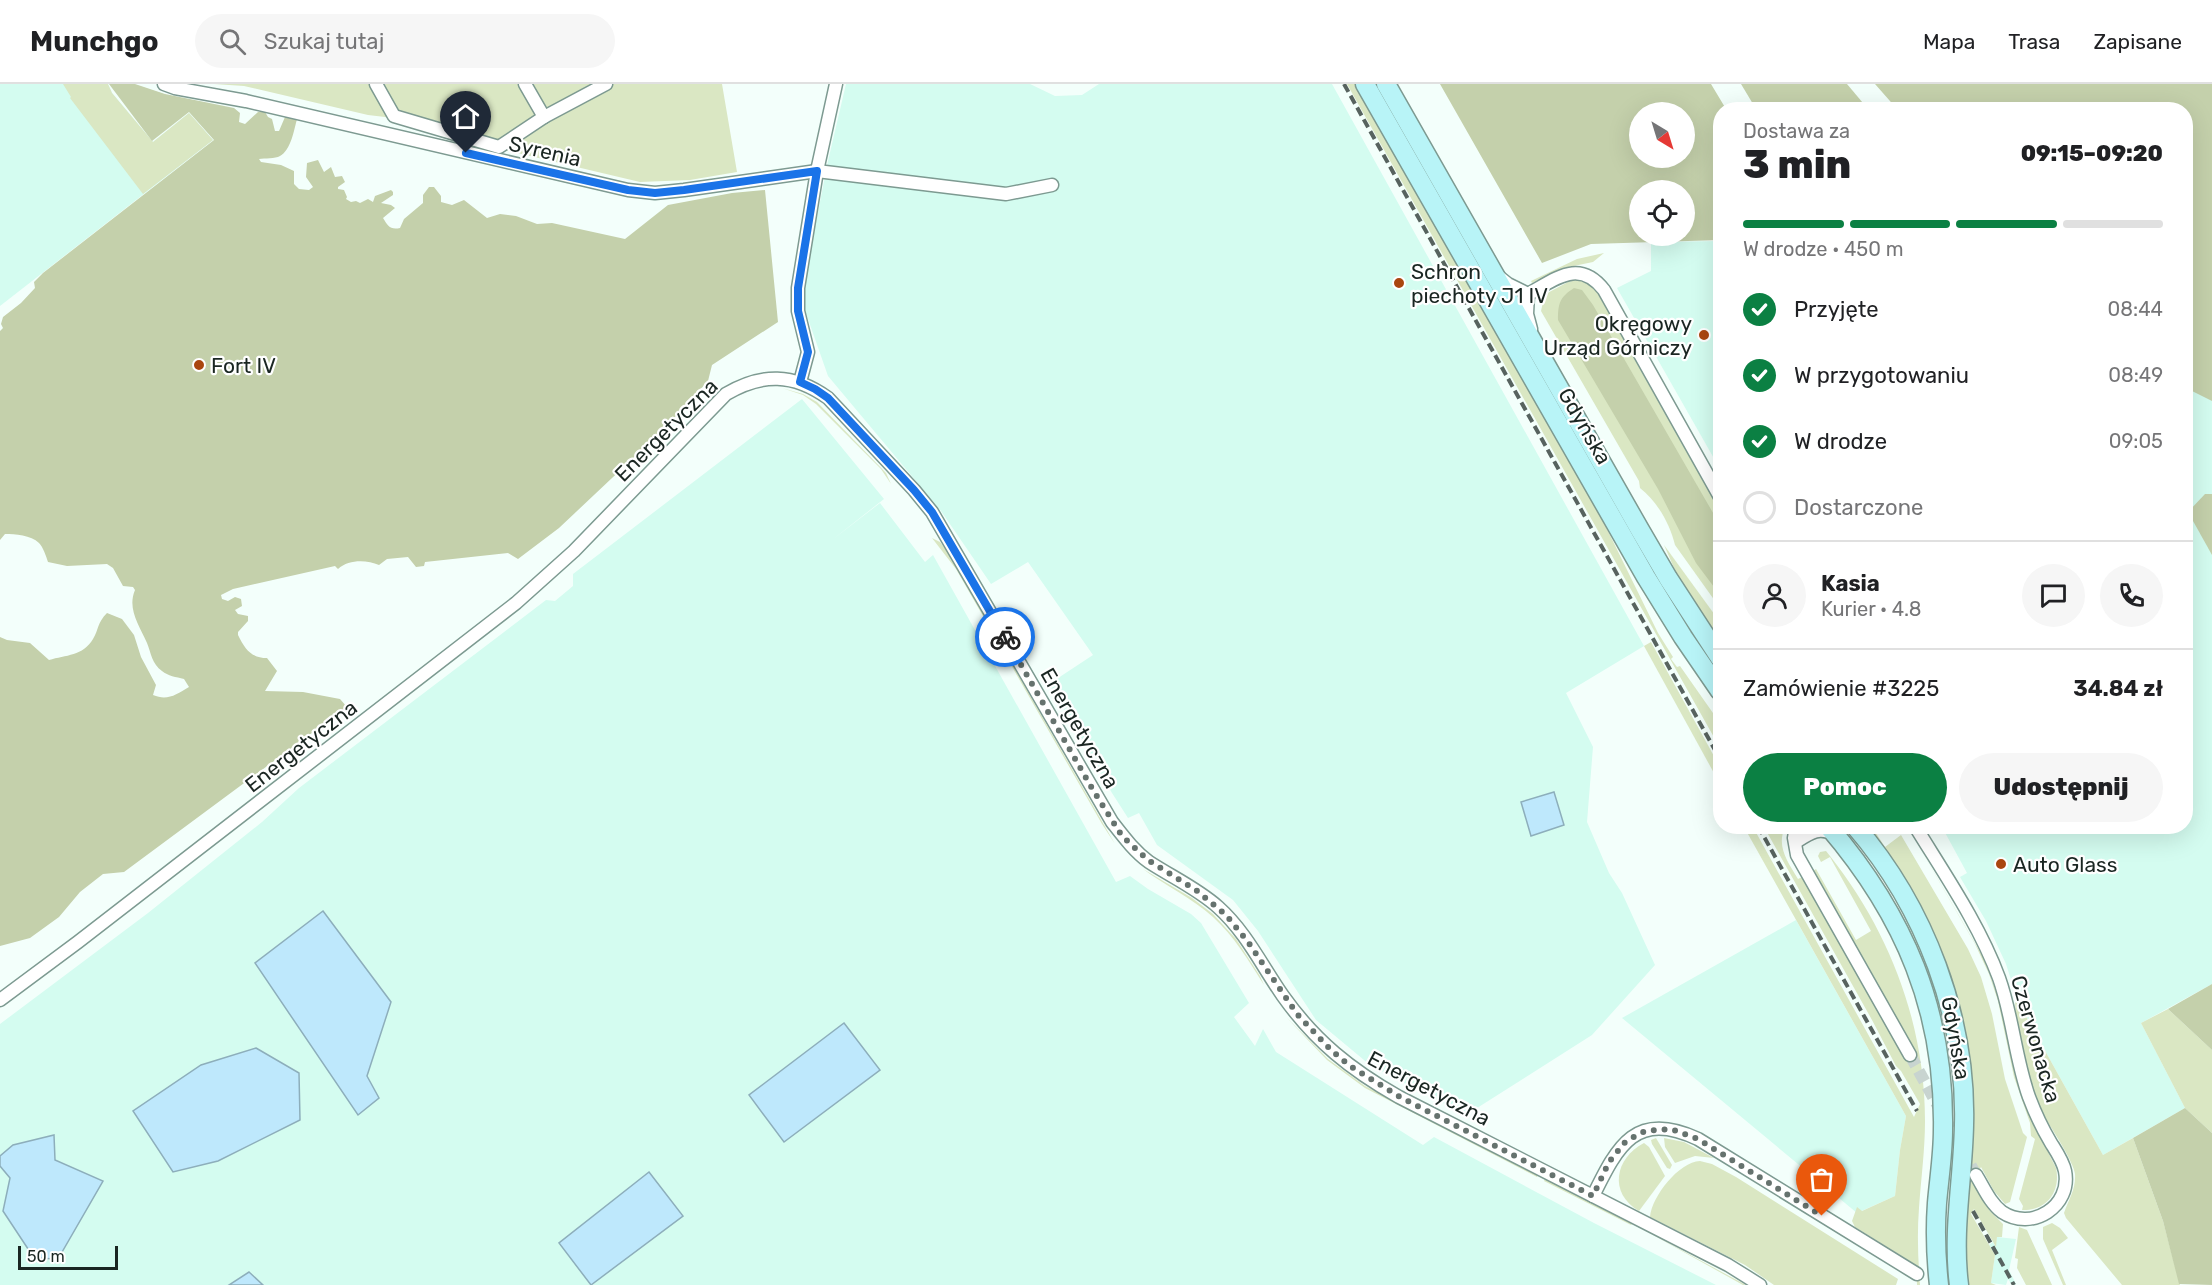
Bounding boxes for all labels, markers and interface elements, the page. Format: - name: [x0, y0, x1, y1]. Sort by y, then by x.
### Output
- search box: [195, 14, 615, 68]
- text: Munchgo: [30, 25, 159, 58]
- icon: search: [216, 25, 249, 58]
- text: Szukaj tutaj: [264, 28, 384, 55]
- text: Mapa: [1923, 29, 1975, 54]
- text: Trasa: [2008, 29, 2060, 54]
- text: Zapisane: [2093, 29, 2182, 54]
- pin: [440, 91, 491, 153]
- icon: home: [449, 100, 482, 133]
- north arrow: [1629, 102, 1695, 168]
- map controls: [1629, 102, 1695, 246]
- text: Dostawa za: [1743, 119, 1850, 143]
- street label: Syrenia: [506, 131, 584, 171]
- text: 09:15–09:20: [2021, 140, 2163, 167]
- text: 3 min: [1743, 142, 1851, 188]
- button: locate: [1629, 180, 1695, 246]
- text: W drodze · 450 m: [1743, 237, 1904, 261]
- place label: Schron piechoty J1 IV: [1411, 259, 1548, 308]
- marker: Schron piechoty J1 IV: [1392, 276, 1406, 290]
- icon: check: [1743, 293, 1776, 326]
- text: Przyjęte: [1794, 296, 1879, 323]
- text: 08:44: [2108, 297, 2163, 321]
- place label: Okręgowy Urząd Górniczy: [1543, 311, 1692, 360]
- marker: Okręgowy Urząd Górniczy: [1697, 328, 1711, 342]
- place label: Fort IV: [211, 353, 276, 378]
- marker: Fort IV: [192, 358, 206, 372]
- icon: check: [1743, 359, 1776, 392]
- text: W przygotowaniu: [1794, 362, 1969, 389]
- text: 08:49: [2108, 363, 2163, 387]
- street label: Energetyczna: [609, 373, 723, 487]
- street label: Gdyńska: [1553, 383, 1617, 469]
- icon: check: [1743, 425, 1776, 458]
- text: W drodze: [1794, 428, 1887, 455]
- text: 09:05: [2109, 429, 2163, 453]
- text: Dostarczone: [1794, 494, 1923, 521]
- button: person: [1743, 564, 1806, 627]
- button: chat: [2022, 564, 2085, 627]
- button: phone: [2100, 564, 2163, 627]
- text: Kasia: [1821, 570, 1880, 597]
- text: Kurier · 4.8: [1821, 597, 1921, 621]
- courier: [975, 607, 1035, 667]
- icon: bike: [989, 621, 1022, 654]
- street label: Energetyczna: [1035, 663, 1125, 793]
- text: Zamówienie #3225: [1743, 675, 1939, 702]
- text: 34.84 zł: [2073, 675, 2163, 702]
- street label: Energetyczna: [240, 695, 362, 797]
- button: Pomoc: [1743, 753, 1947, 822]
- button: Udostępnij: [1959, 753, 2163, 822]
- place label: Auto Glass: [2013, 852, 2117, 877]
- marker: Auto Glass: [1994, 857, 2008, 871]
- street label: Czerwonacka: [2006, 973, 2066, 1105]
- street label: Gdyńska: [1936, 994, 1976, 1082]
- street label: Energetyczna: [1363, 1045, 1495, 1131]
- pin: [1796, 1154, 1847, 1216]
- icon: bag: [1805, 1163, 1838, 1196]
- scale bar: [18, 1243, 118, 1270]
- text: 50 m: [27, 1247, 65, 1266]

